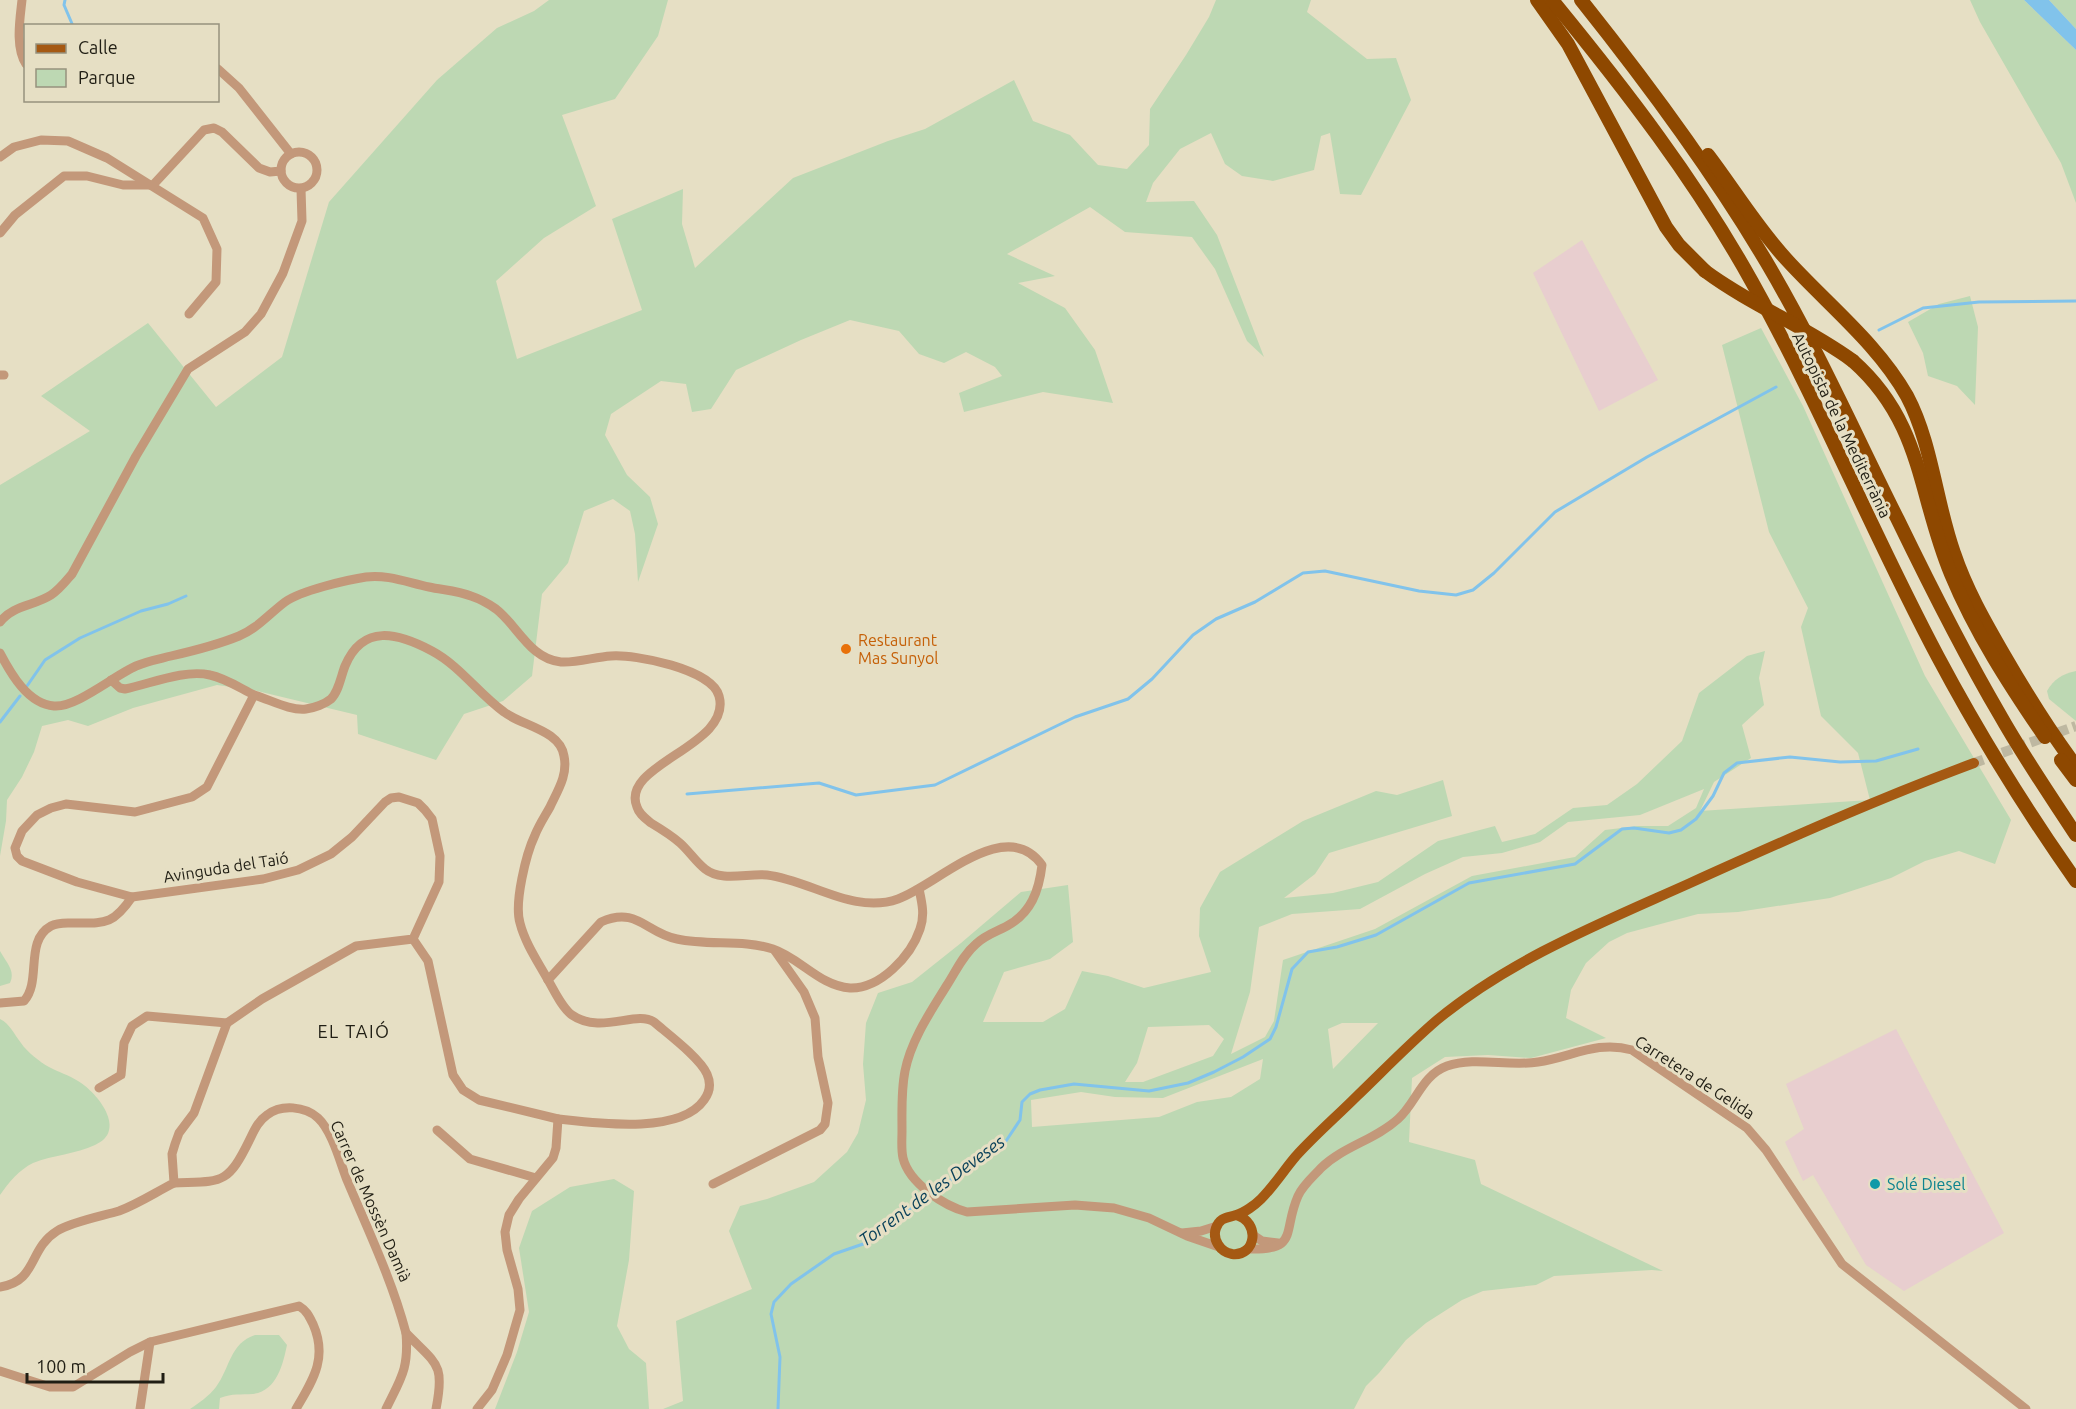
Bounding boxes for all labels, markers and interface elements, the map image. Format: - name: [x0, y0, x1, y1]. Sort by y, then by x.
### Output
- legend: [24, 24, 219, 102]
- text: Calle: [78, 37, 118, 57]
- text: Parque: [78, 67, 135, 87]
- street label: Autopista de la Mediterrània: [1789, 329, 1895, 521]
- place label: Restaurant Mas Sunyol: [858, 631, 939, 667]
- marker: Restaurant Mas Sunyol: [839, 642, 853, 656]
- street label: Avinguda del Taió: [162, 848, 290, 886]
- district label: EL TAIÓ: [317, 1020, 391, 1041]
- street label: Carretera de Gelida: [1632, 1032, 1758, 1122]
- street label: Carrer de Mossèn Damià: [327, 1117, 415, 1285]
- water label: Torrent de les Deveses: [855, 1130, 1008, 1250]
- place label: Solé Diesel: [1887, 1175, 1965, 1193]
- marker: Solé Diesel: [1868, 1177, 1882, 1191]
- scale bar: [27, 1346, 164, 1384]
- text: 100 m: [36, 1356, 86, 1376]

